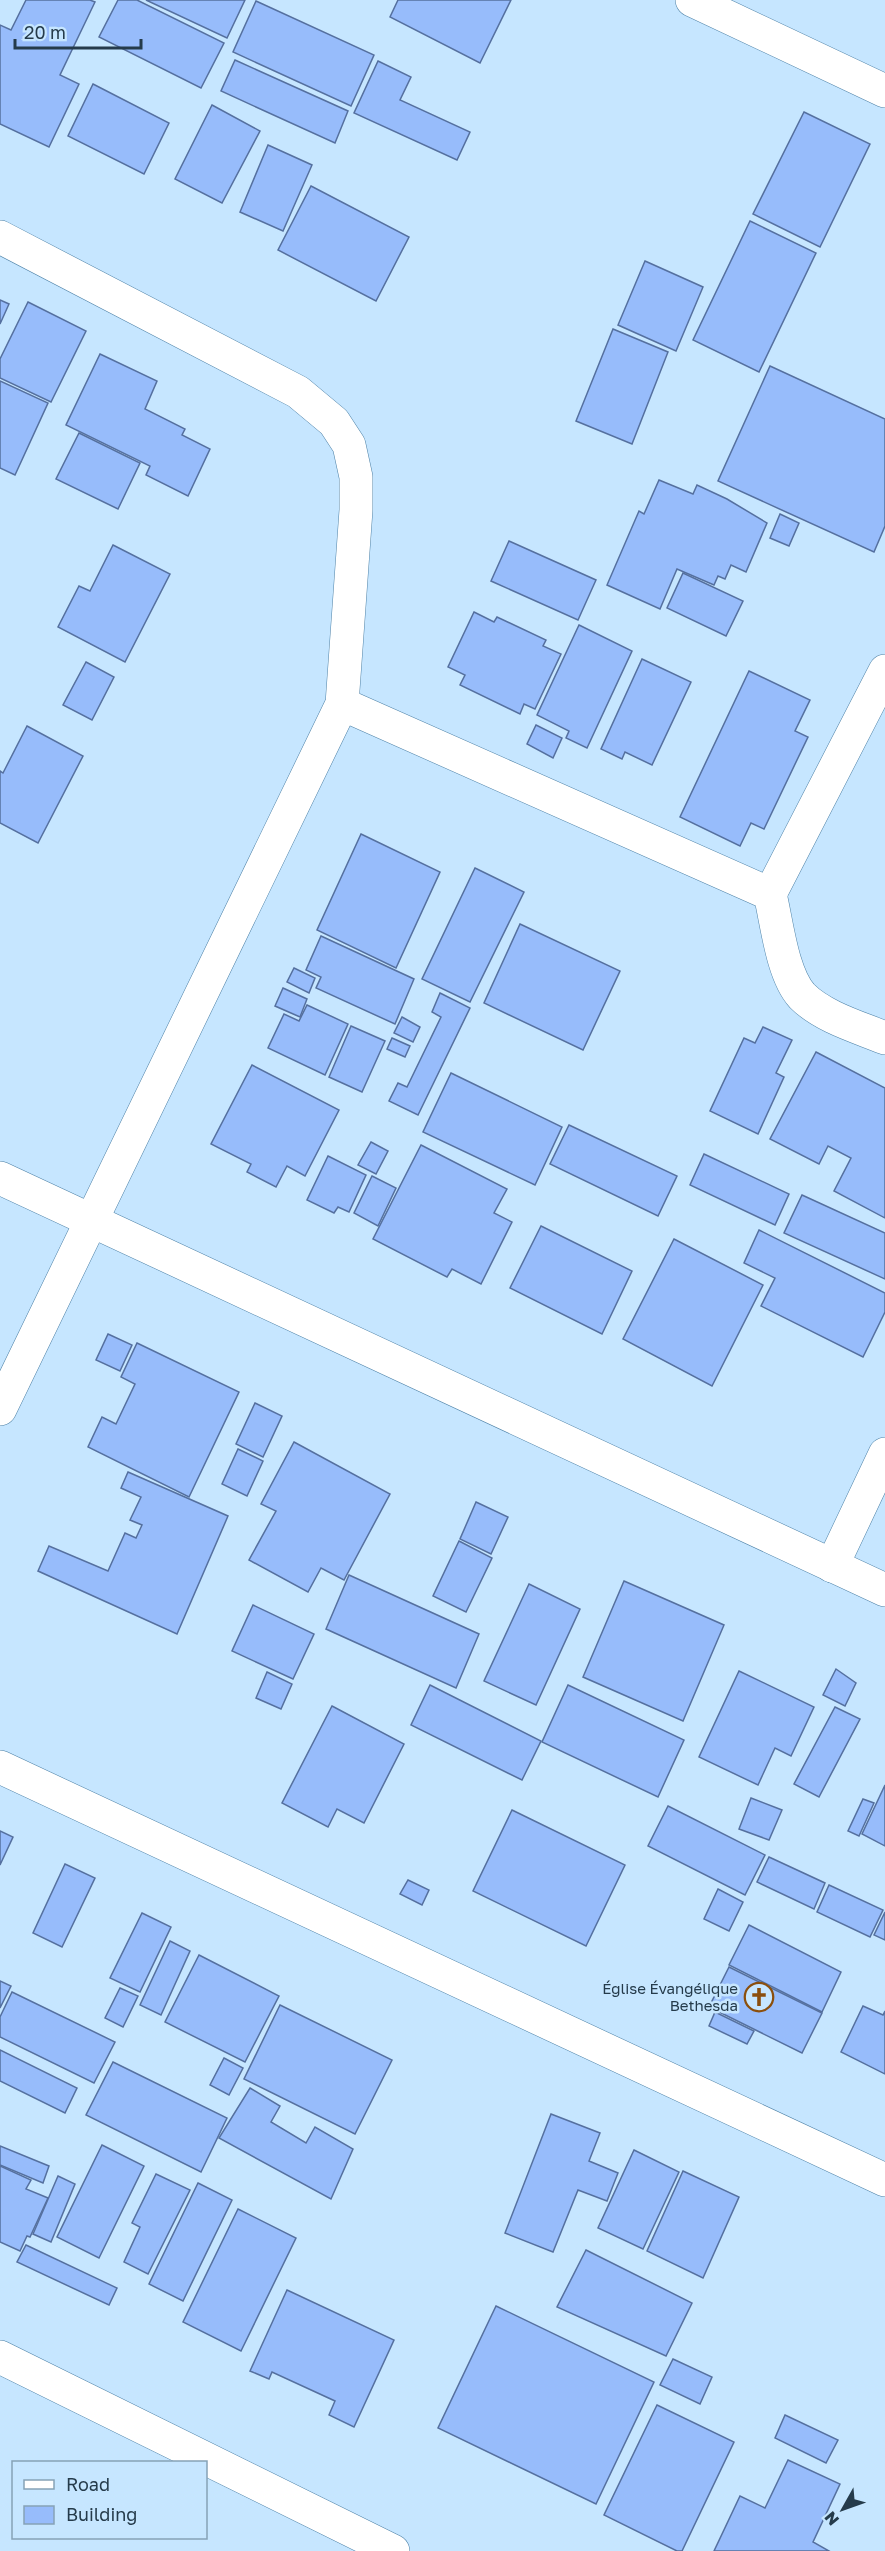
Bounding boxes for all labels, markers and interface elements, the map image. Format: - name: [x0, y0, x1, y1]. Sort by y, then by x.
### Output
- scale bar: [15, 12, 141, 50]
- text: 20 m: [24, 21, 66, 43]
- place label: Église Évangélique Bethesda: [602, 1979, 738, 2014]
- church icon: Église Évangélique Bethesda: [743, 1981, 775, 2013]
- legend: [12, 2461, 207, 2539]
- text: Road: [66, 2473, 110, 2495]
- north arrow: [813, 2479, 873, 2539]
- text: Building: [66, 2503, 137, 2525]
- text: N: [820, 2508, 843, 2530]

